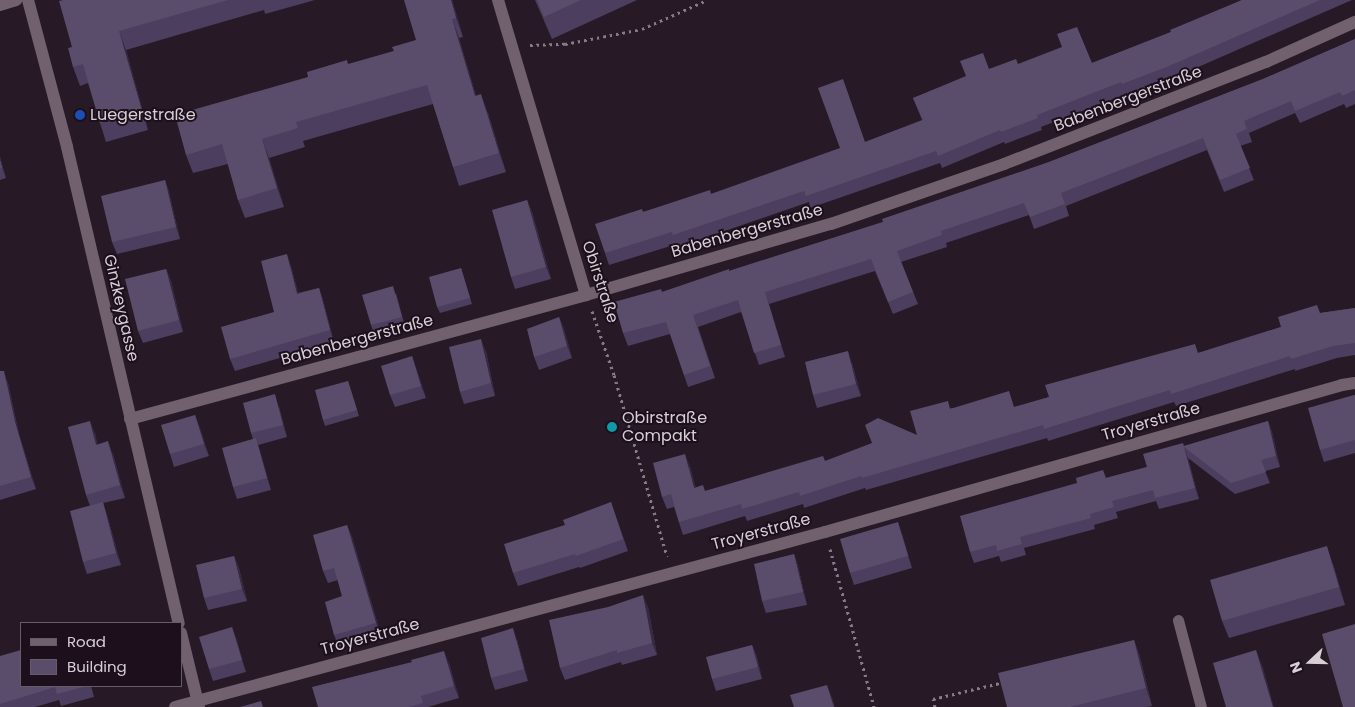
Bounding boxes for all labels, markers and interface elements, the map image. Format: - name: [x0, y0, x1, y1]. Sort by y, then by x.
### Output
- street label: Babenbergerstraße: [1051, 62, 1205, 136]
- place label: Luegerstraße: [90, 105, 196, 125]
- marker: Luegerstraße: [74, 109, 86, 121]
- street label: Babenbergerstraße: [669, 200, 825, 262]
- street label: Obirstraße: [578, 239, 622, 325]
- street label: Ginzkeygasse: [99, 253, 143, 363]
- street label: Babenbergerstraße: [279, 310, 435, 370]
- street label: Troyerstraße: [1100, 399, 1202, 445]
- place label: Obirstraße Compakt: [622, 408, 707, 446]
- marker: Obirstraße Compakt: [606, 421, 618, 433]
- street label: Troyerstraße: [709, 510, 813, 554]
- street label: Troyerstraße: [318, 615, 422, 659]
- legend: [20, 622, 182, 687]
- text: Road: [67, 631, 106, 652]
- north arrow: [1285, 637, 1335, 687]
- text: Building: [67, 656, 127, 677]
- text: N: [1285, 659, 1307, 676]

